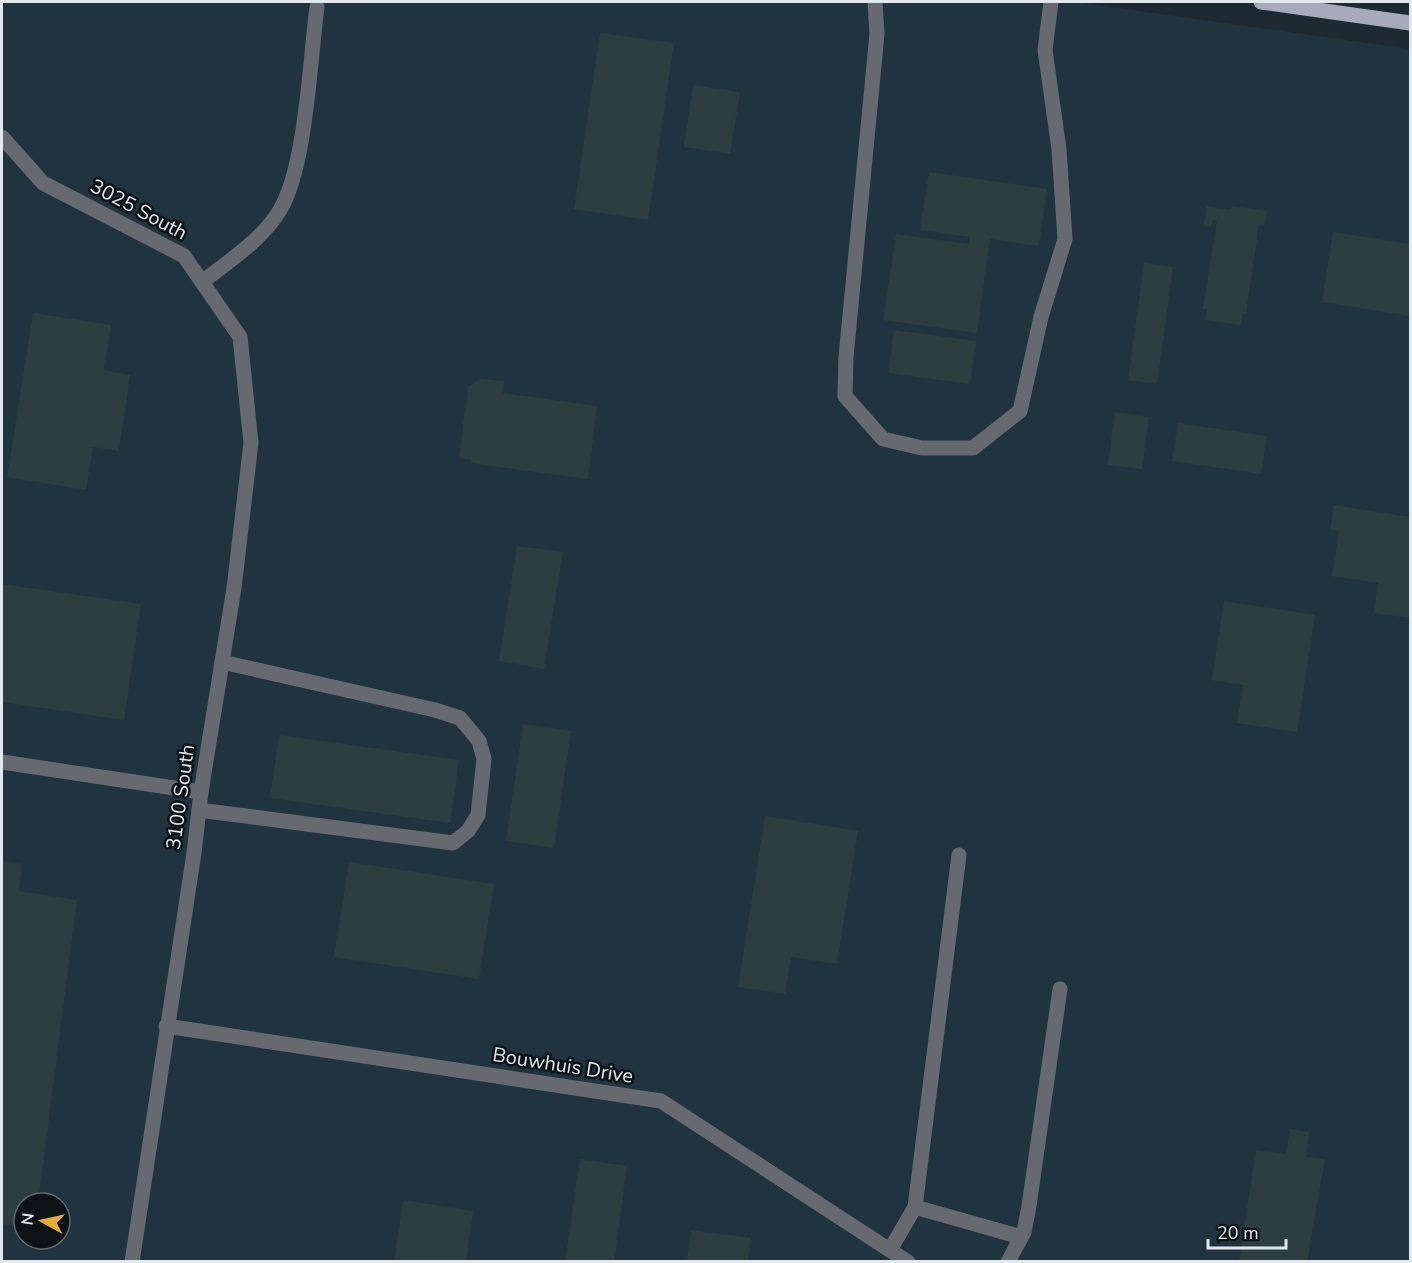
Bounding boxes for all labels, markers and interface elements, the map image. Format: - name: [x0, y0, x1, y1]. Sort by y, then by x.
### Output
- street label: 3025 South: [86, 173, 192, 246]
- street label: 3100 South: [160, 743, 201, 852]
- street label: Bouwhuis Drive: [491, 1041, 635, 1090]
- north arrow: [12, 1191, 72, 1251]
- text: N: [16, 1212, 40, 1227]
- scale bar: [1208, 1212, 1286, 1250]
- text: 20 m: [1217, 1221, 1259, 1245]

